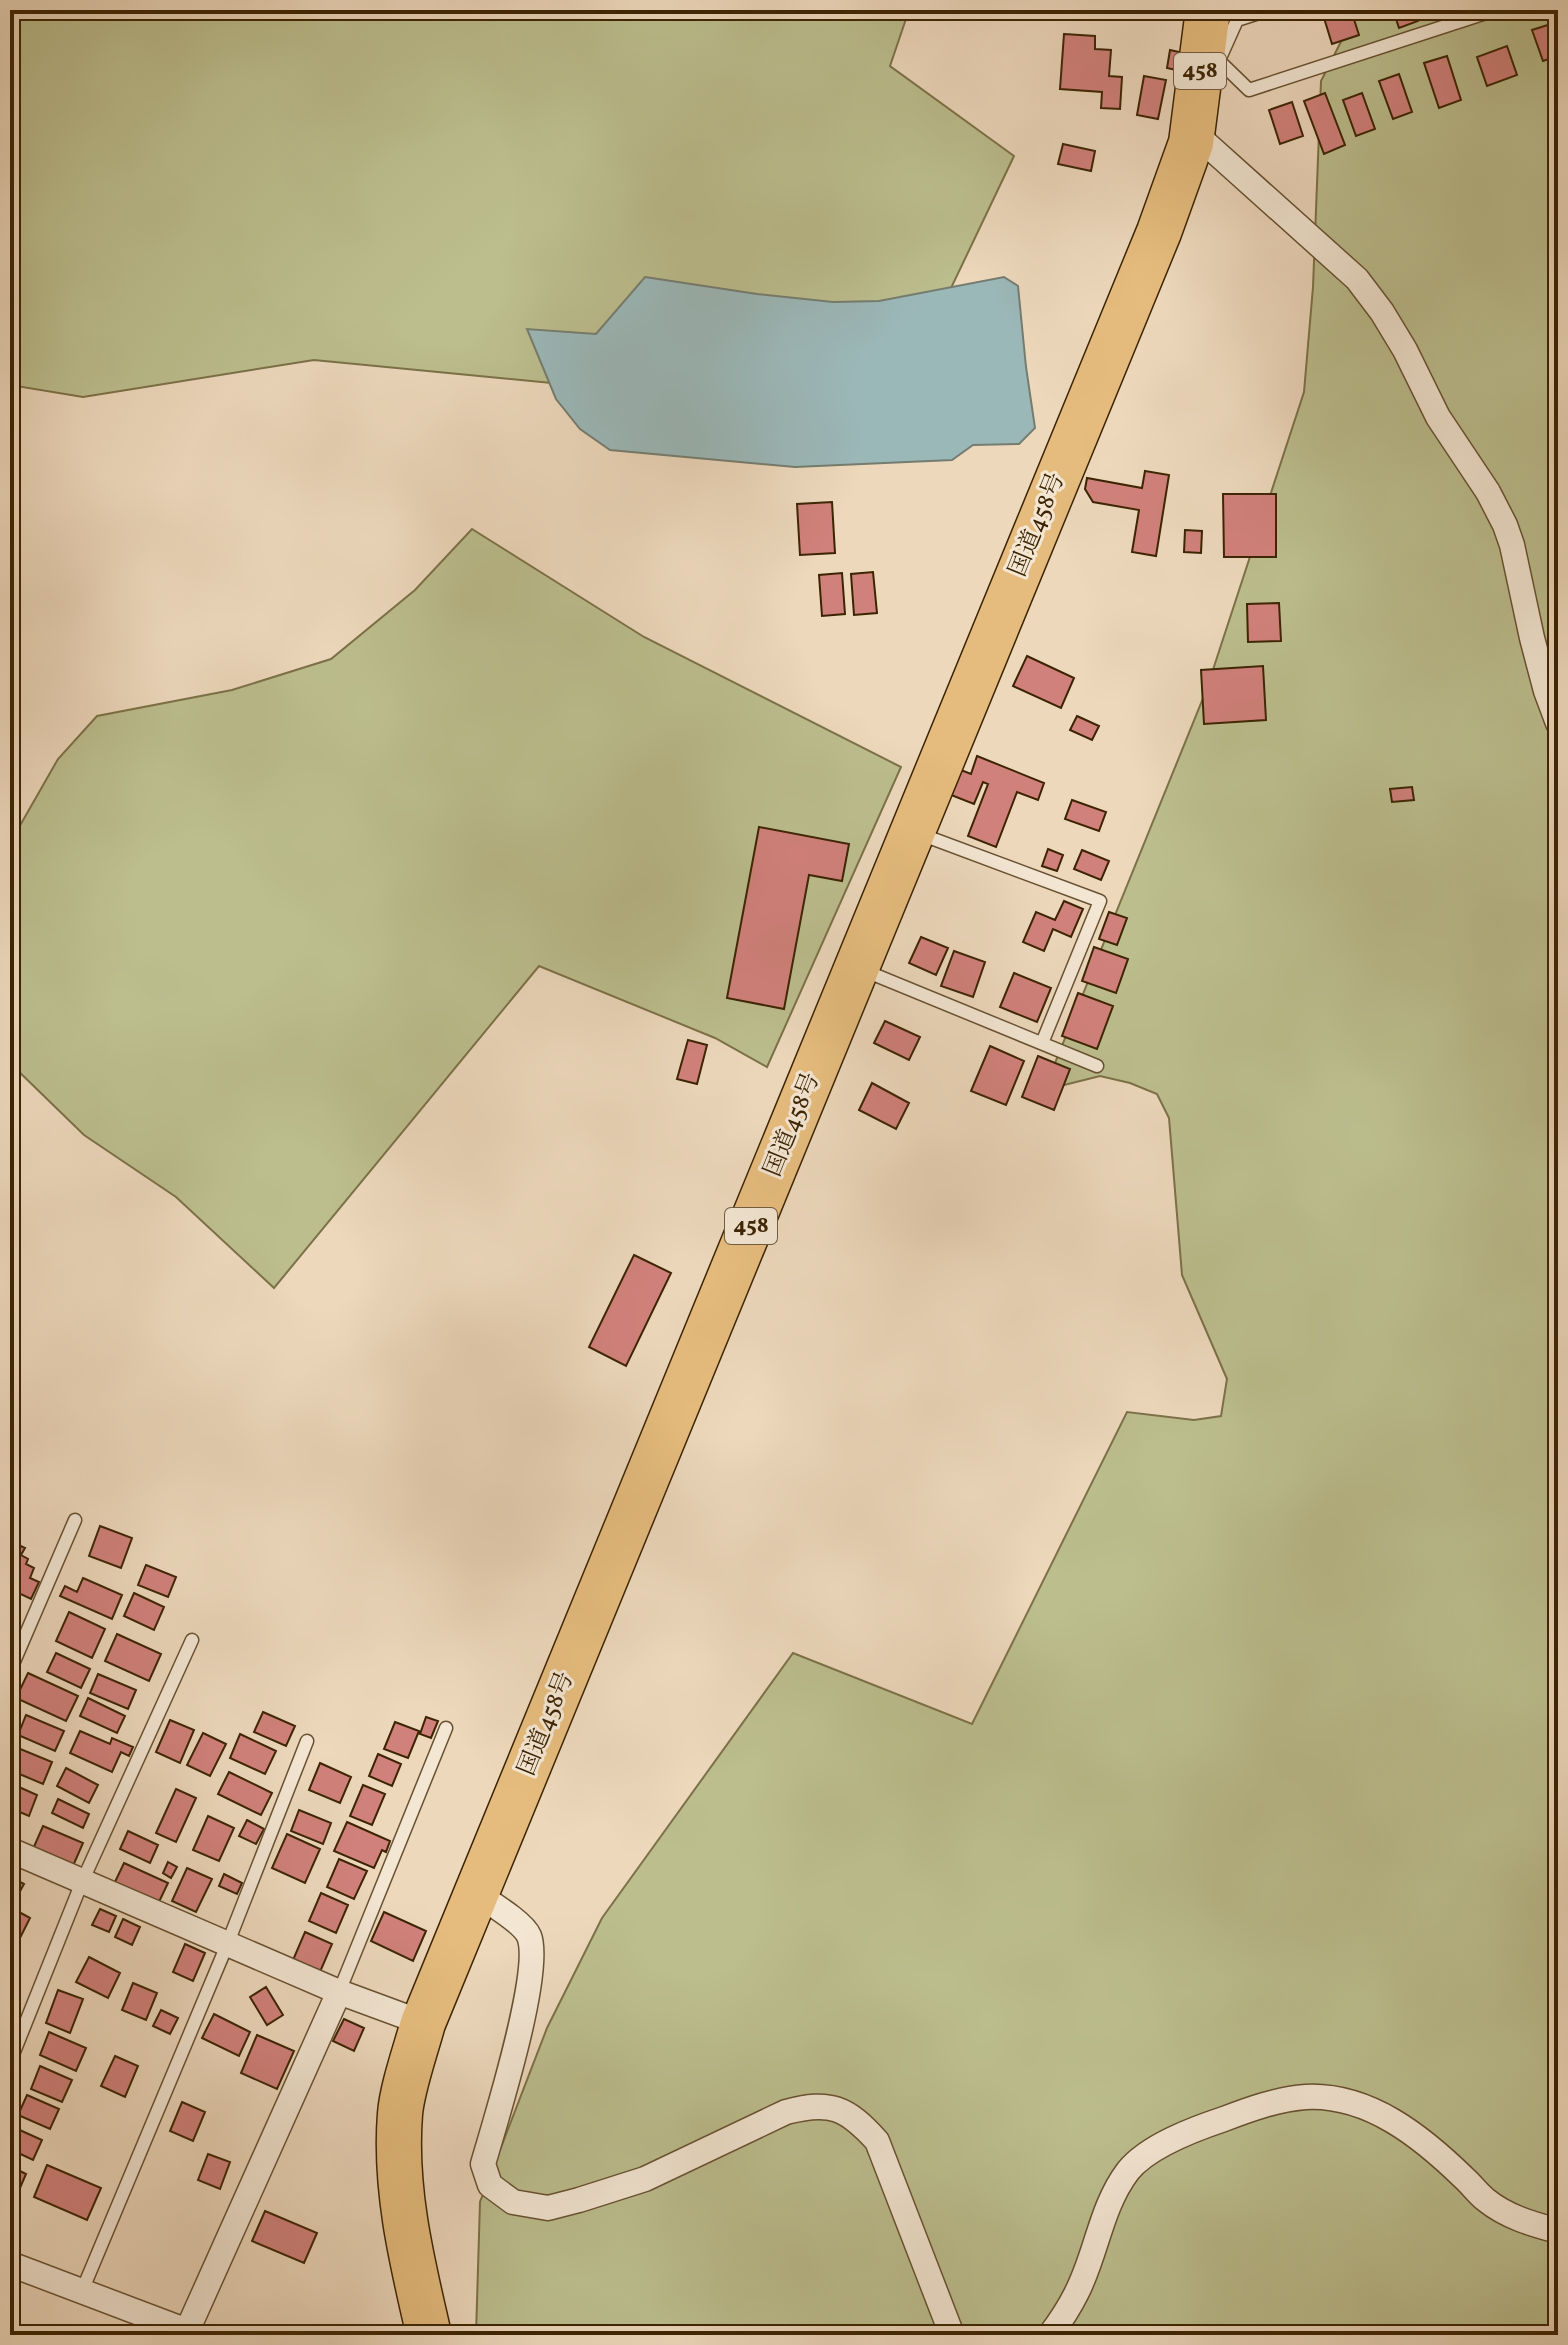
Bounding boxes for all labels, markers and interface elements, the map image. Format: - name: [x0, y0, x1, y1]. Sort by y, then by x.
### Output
- road number: 458: [1174, 53, 1226, 89]
- street label: 国道458号: [1002, 468, 1074, 582]
- street label: 国道458号: [757, 1068, 829, 1182]
- road number: 458: [725, 1208, 777, 1244]
- street label: 国道458号: [511, 1667, 583, 1781]

